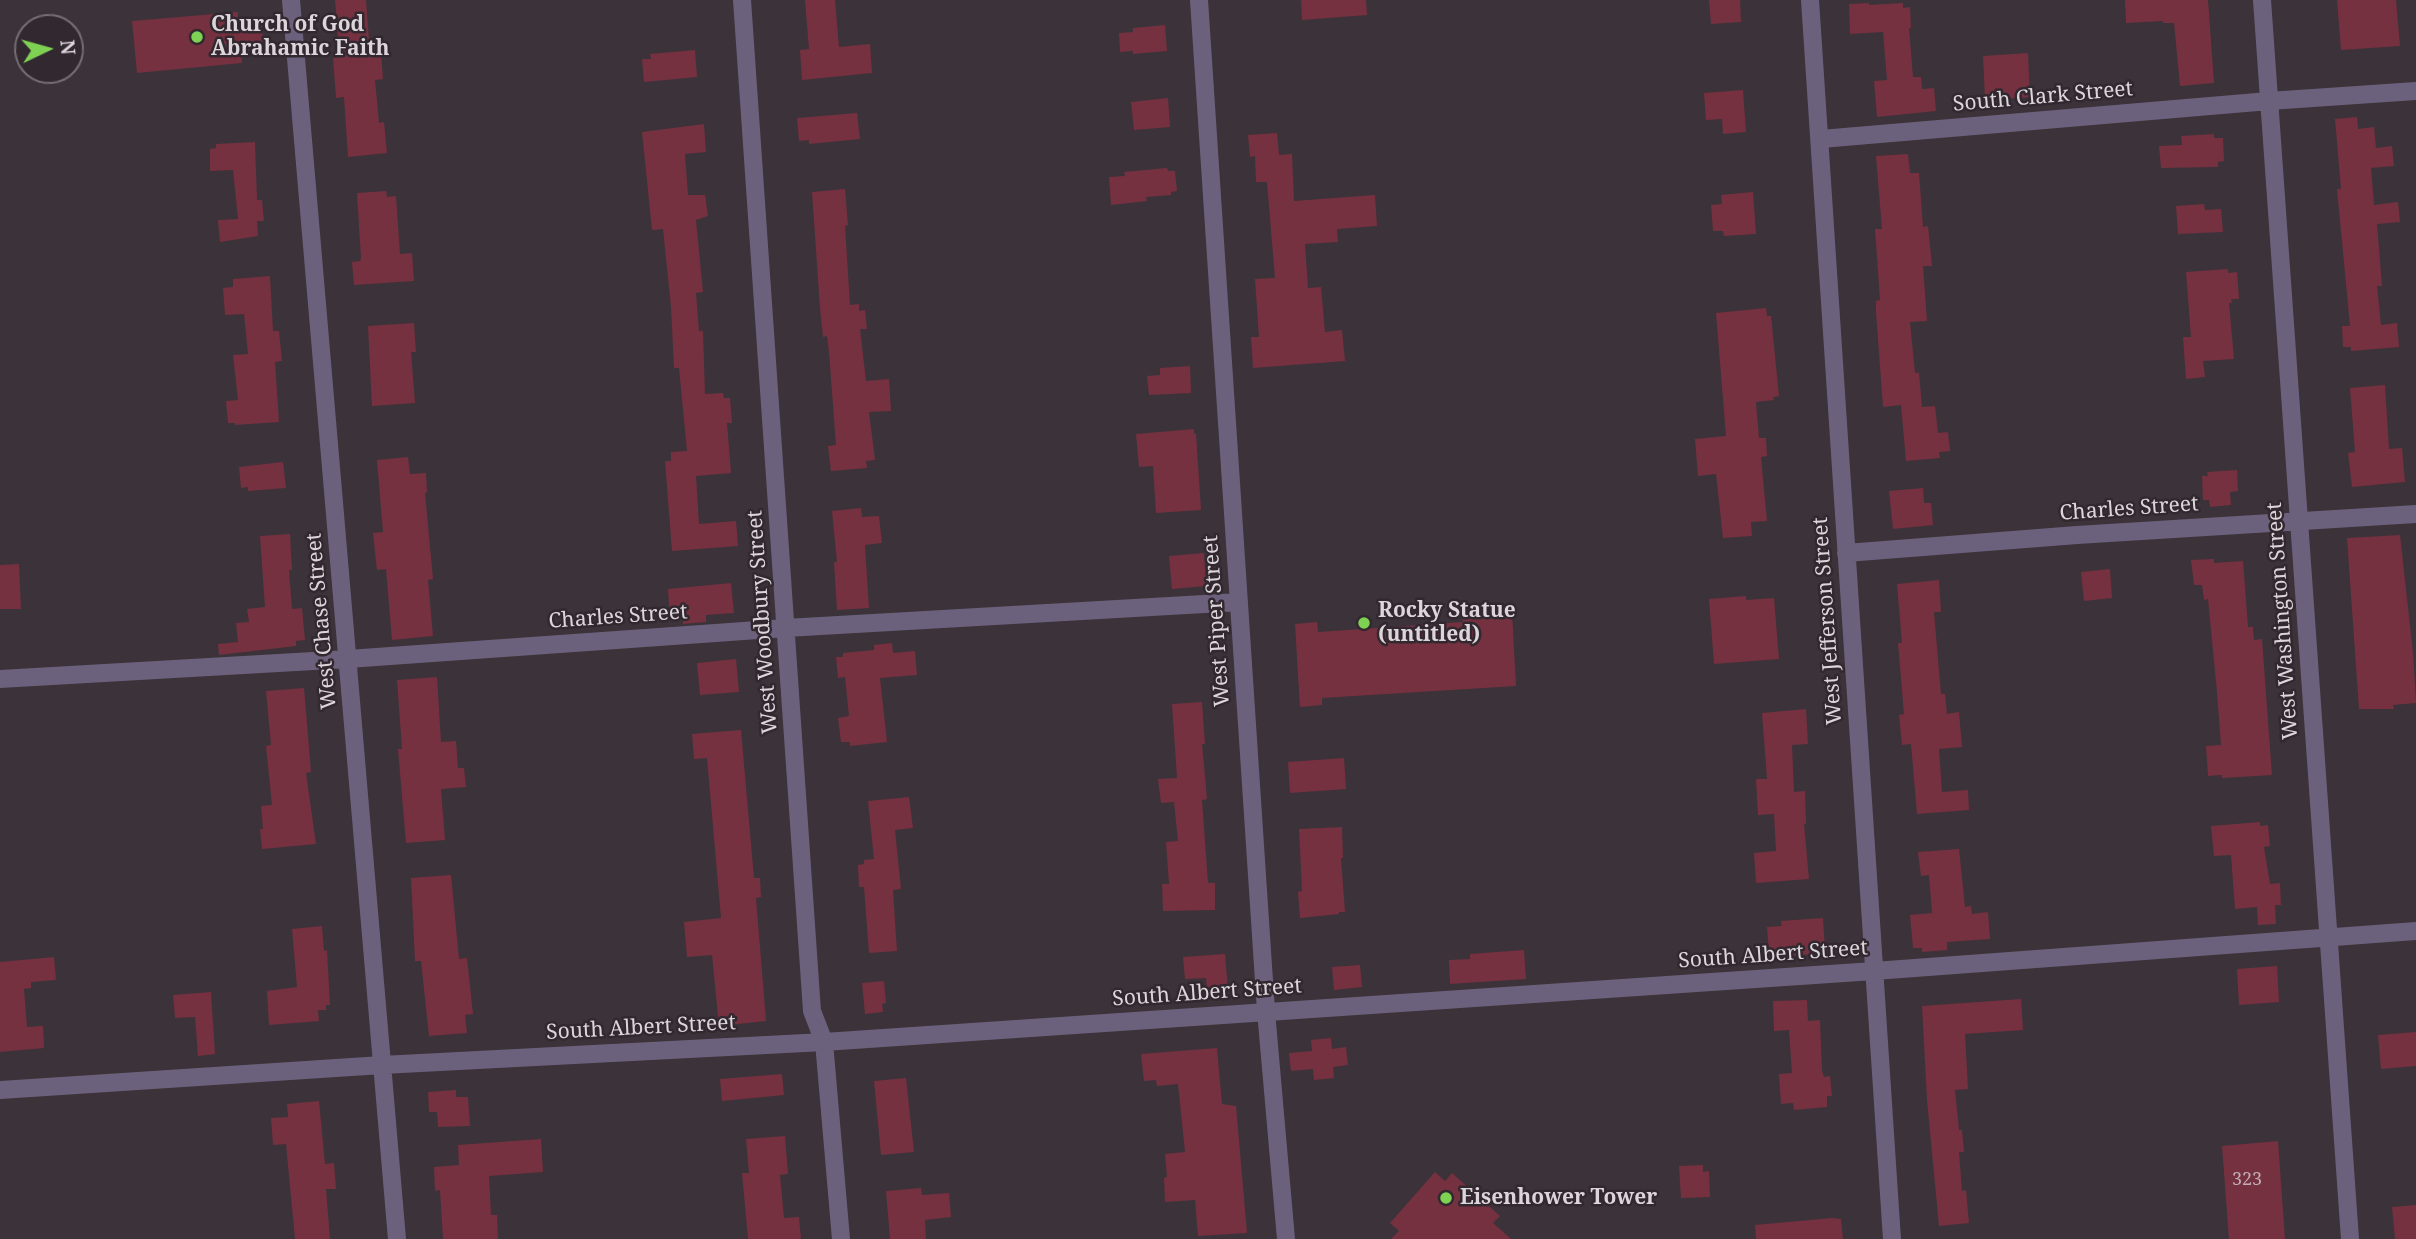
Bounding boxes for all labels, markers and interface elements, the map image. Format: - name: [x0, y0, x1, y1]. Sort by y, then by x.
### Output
- place label: Church of God Abrahamic Faith: [211, 12, 390, 62]
- north arrow: [14, 14, 84, 84]
- marker: Church of God Abrahamic Faith: [189, 29, 205, 45]
- text: N: [54, 39, 82, 56]
- street label: South Clark Street: [1952, 77, 2134, 117]
- street label: Charles Street: [2059, 492, 2199, 526]
- street label: West Washington Street: [2262, 501, 2304, 741]
- street label: West Woodbury Street: [743, 509, 783, 735]
- street label: West Jefferson Street: [1808, 516, 1848, 726]
- street label: West Chase Street: [302, 532, 342, 710]
- street label: West Piper Street: [1198, 534, 1236, 708]
- place label: Rocky Statue (untitled): [1378, 598, 1516, 648]
- street label: Charles Street: [548, 600, 688, 634]
- marker: Rocky Statue (untitled): [1356, 615, 1372, 631]
- street label: South Albert Street: [1677, 936, 1869, 974]
- street label: South Albert Street: [1111, 974, 1303, 1012]
- street label: South Albert Street: [546, 1010, 736, 1046]
- house number: 323: [2232, 1169, 2262, 1191]
- place label: Eisenhower Tower: [1460, 1185, 1657, 1211]
- marker: Eisenhower Tower: [1438, 1190, 1454, 1206]

